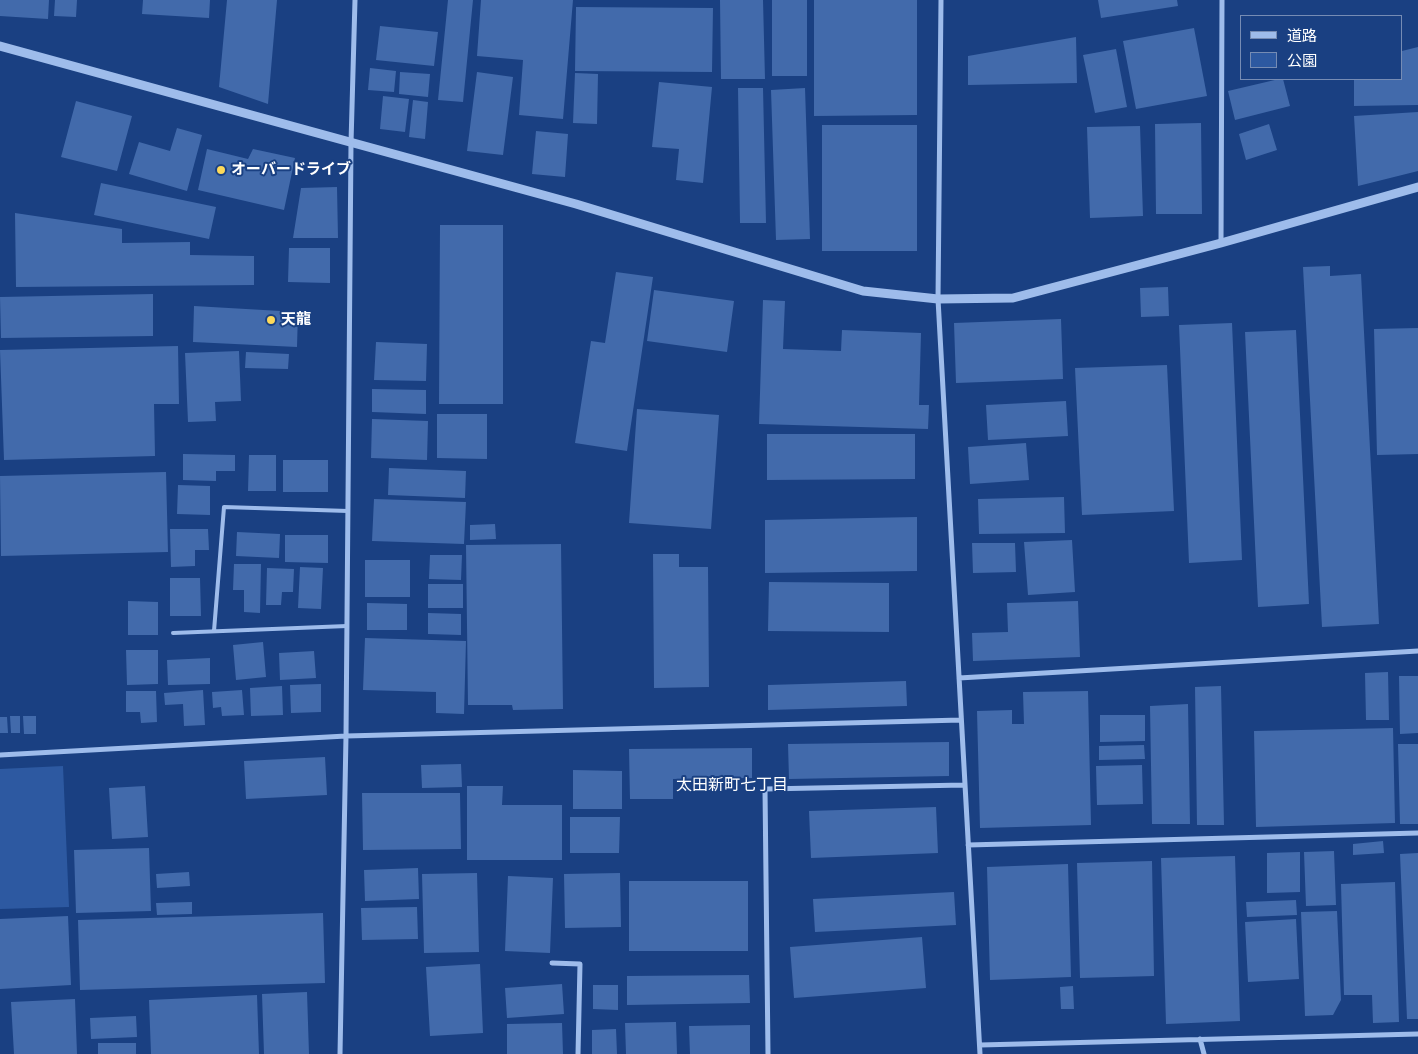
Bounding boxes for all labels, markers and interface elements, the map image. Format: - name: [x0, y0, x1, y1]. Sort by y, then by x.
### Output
- legend: [1240, 15, 1403, 80]
- text: 道路: [1287, 27, 1317, 45]
- text: 公園: [1287, 52, 1317, 70]
- place label: オーバードライブ: [231, 161, 351, 179]
- marker: オーバードライブ: [215, 164, 227, 176]
- place label: 天龍: [281, 311, 311, 329]
- marker: 天龍: [265, 314, 277, 326]
- district label: 太田新町七丁目: [676, 775, 788, 795]

